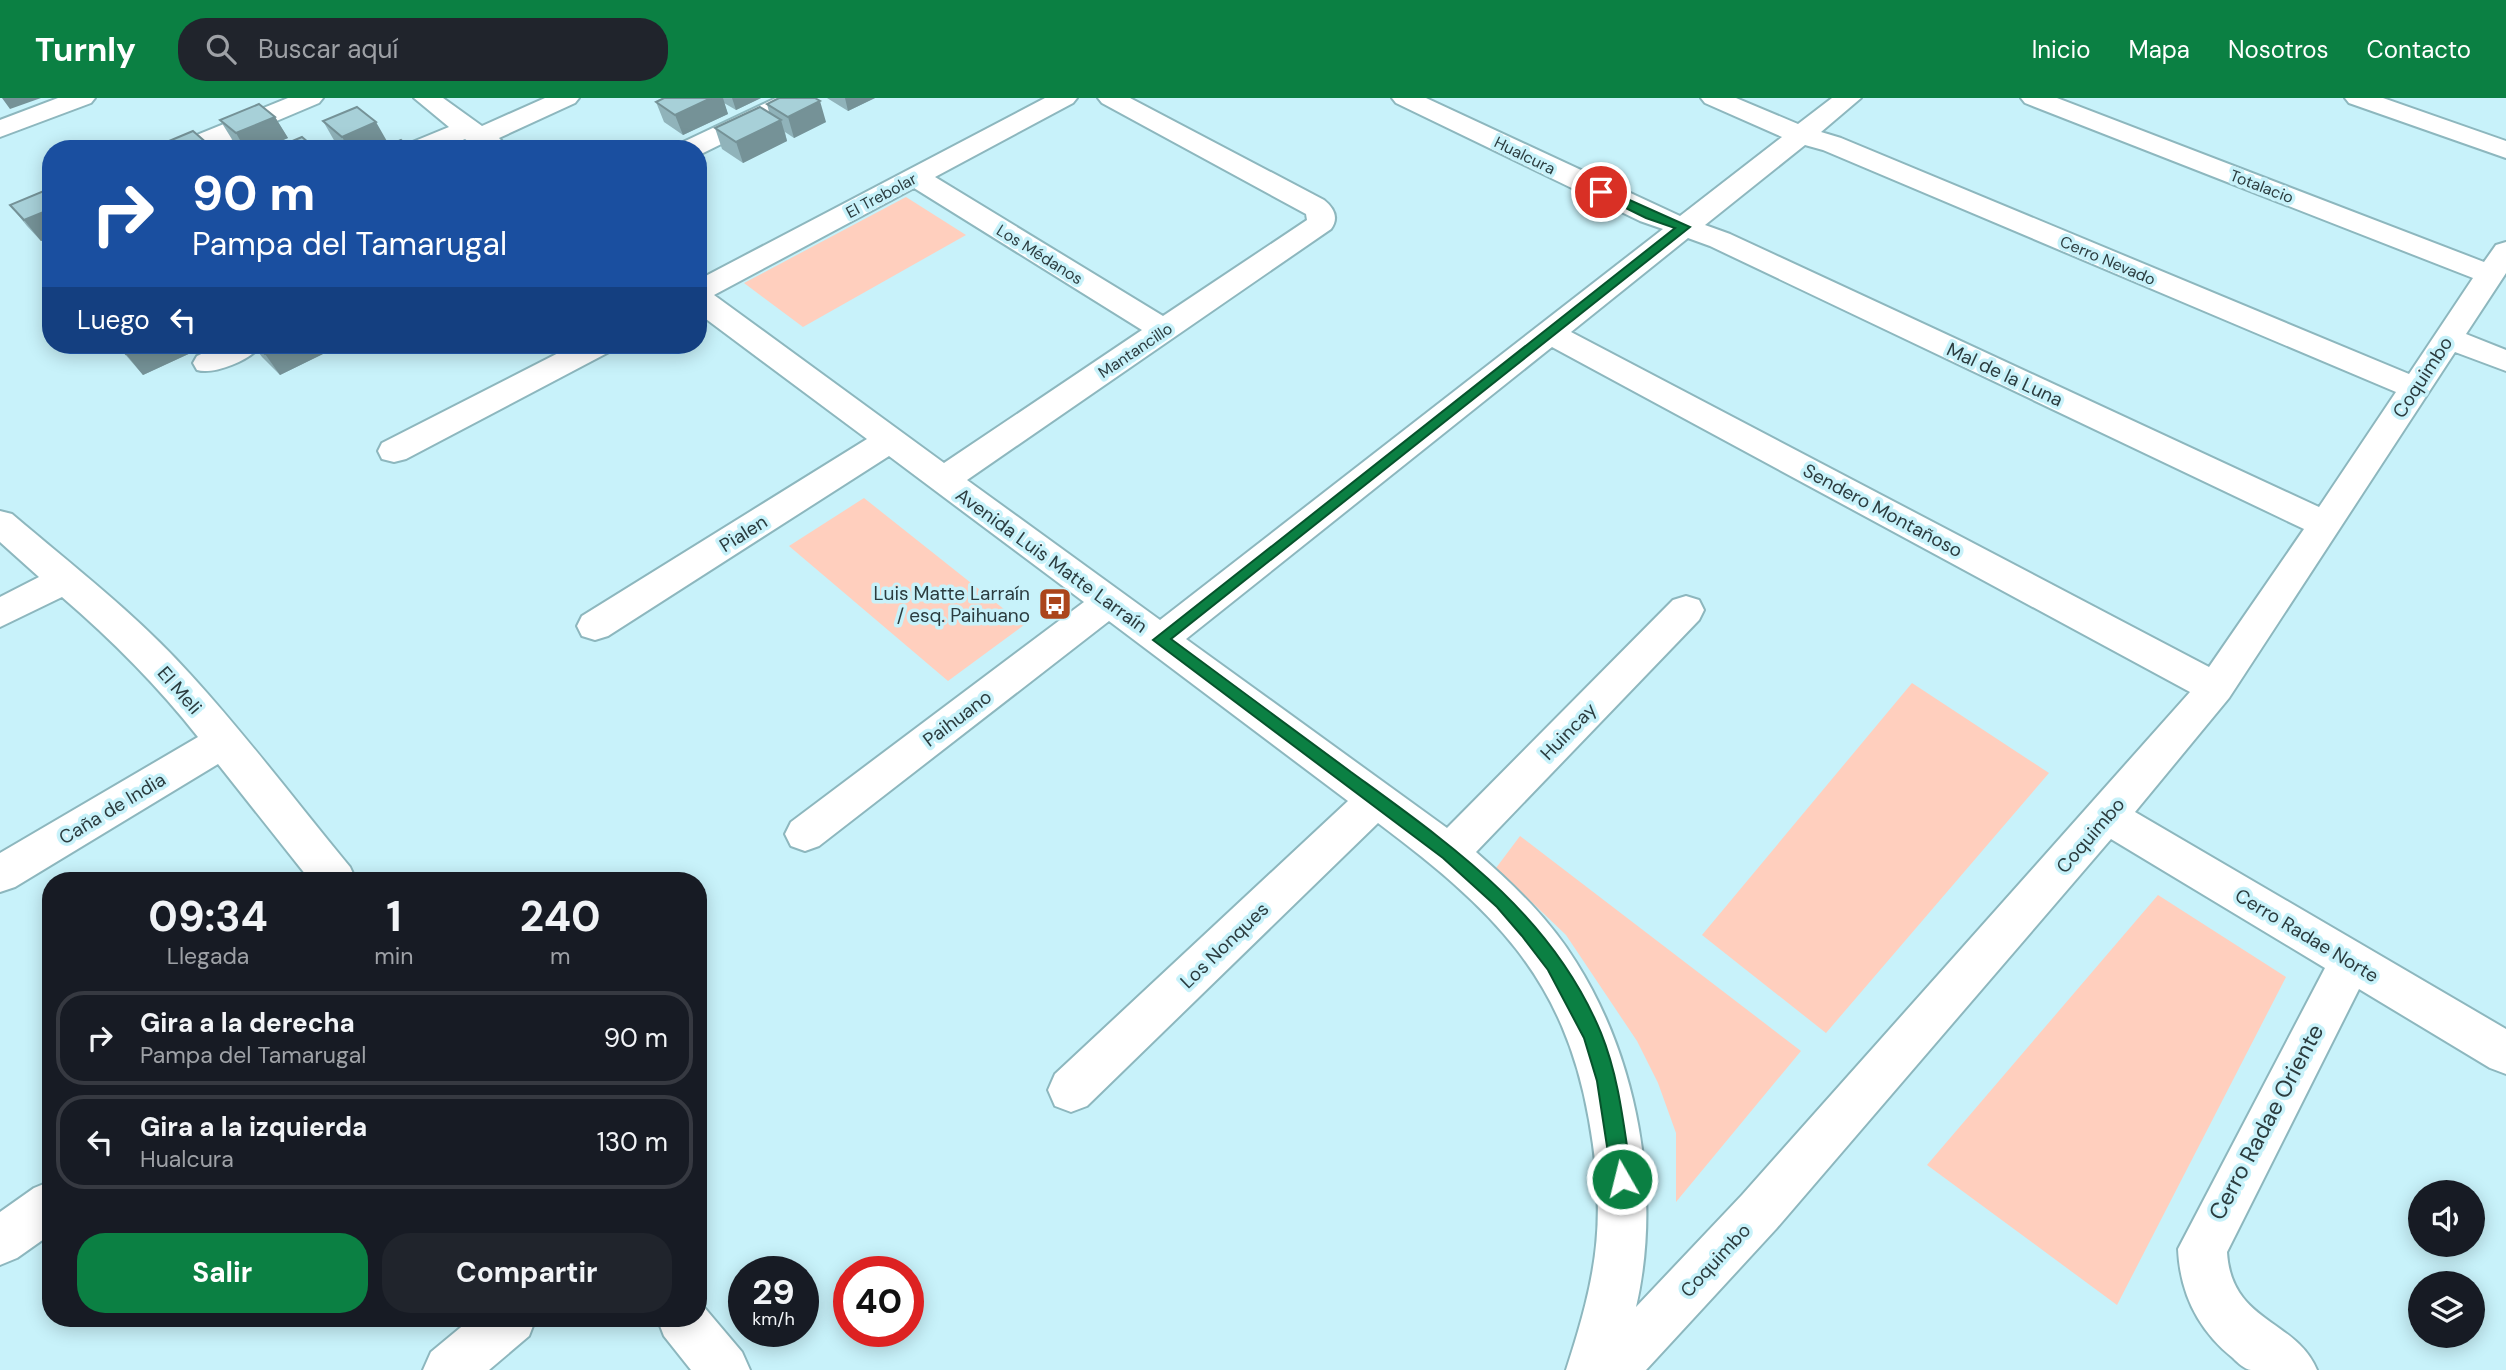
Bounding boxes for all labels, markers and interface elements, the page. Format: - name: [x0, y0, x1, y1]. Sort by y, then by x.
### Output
- search box: [178, 18, 668, 81]
- text: Turnly: [35, 28, 136, 71]
- icon: search: [202, 30, 240, 68]
- text: Buscar aquí: [258, 32, 398, 66]
- text: Inicio: [2032, 34, 2091, 65]
- text: Mapa: [2129, 34, 2190, 65]
- text: Nosotros: [2228, 34, 2329, 65]
- text: Contacto: [2367, 34, 2471, 65]
- street label: Hualcura: [1491, 132, 1559, 179]
- text: 90 m: [192, 161, 315, 225]
- pin: [1571, 162, 1631, 222]
- street label: Totalacio: [2227, 165, 2297, 208]
- icon: right: [77, 168, 168, 259]
- street label: El Trebolar: [842, 168, 920, 223]
- icon: arrive: [1582, 173, 1620, 211]
- street label: Los Médanos: [993, 220, 1087, 289]
- text: Pampa del Tamarugal: [192, 223, 507, 265]
- street label: Cerro Nevado: [2057, 231, 2159, 290]
- icon: left: [164, 301, 202, 339]
- text: Luego: [77, 303, 150, 337]
- street label: Mantancillo: [1094, 318, 1176, 383]
- street label: Coquimbo: [2387, 332, 2458, 423]
- street label: Mal de la Luna: [1943, 337, 2067, 412]
- street label: Sendero Montañoso: [1799, 458, 1967, 563]
- street label: Avenida Luis Matte Larraín: [951, 482, 1153, 638]
- street label: Pialen: [715, 509, 772, 558]
- place label: Luis Matte Larraín / esq. Paihuano: [874, 581, 1030, 628]
- bus stop icon: Luis Matte Larraín / esq. Paihuano: [1036, 585, 1074, 623]
- street label: El Meli: [152, 661, 207, 720]
- street label: Paihuano: [918, 684, 997, 752]
- street label: Huincay: [1535, 697, 1602, 765]
- street label: Caña de India: [54, 767, 170, 850]
- street label: Coquimbo: [2051, 792, 2130, 878]
- street label: Cerro Radae Norte: [2230, 883, 2383, 988]
- text: 09:34: [148, 889, 268, 944]
- text: 1: [386, 889, 401, 944]
- text: 240: [520, 889, 601, 944]
- street label: Los Nonques: [1175, 897, 1274, 994]
- text: Llegada: [167, 941, 249, 971]
- text: min: [374, 941, 413, 971]
- text: m: [550, 941, 570, 971]
- text: Gira a la derecha: [140, 1006, 355, 1040]
- icon: right: [81, 1019, 119, 1057]
- street label: Cerro Radae Oriente: [2202, 1019, 2330, 1225]
- text: 90 m: [604, 1021, 668, 1055]
- text: Pampa del Tamarugal: [140, 1040, 366, 1070]
- text: Gira a la izquierda: [140, 1110, 367, 1144]
- icon: left: [81, 1123, 119, 1161]
- text: 130 m: [597, 1125, 668, 1159]
- position arrow: [1585, 1142, 1659, 1216]
- text: Hualcura: [140, 1144, 234, 1174]
- map controls: [2408, 1180, 2485, 1348]
- button: sound: [2408, 1180, 2485, 1257]
- street label: Coquimbo: [1675, 1218, 1756, 1303]
- button: Salir: [77, 1233, 368, 1313]
- button: Compartir: [382, 1233, 672, 1313]
- speed limit sign: 40: [833, 1256, 924, 1347]
- text: 29: [752, 1269, 795, 1315]
- button: layers: [2408, 1271, 2485, 1348]
- text: km/h: [752, 1307, 795, 1331]

